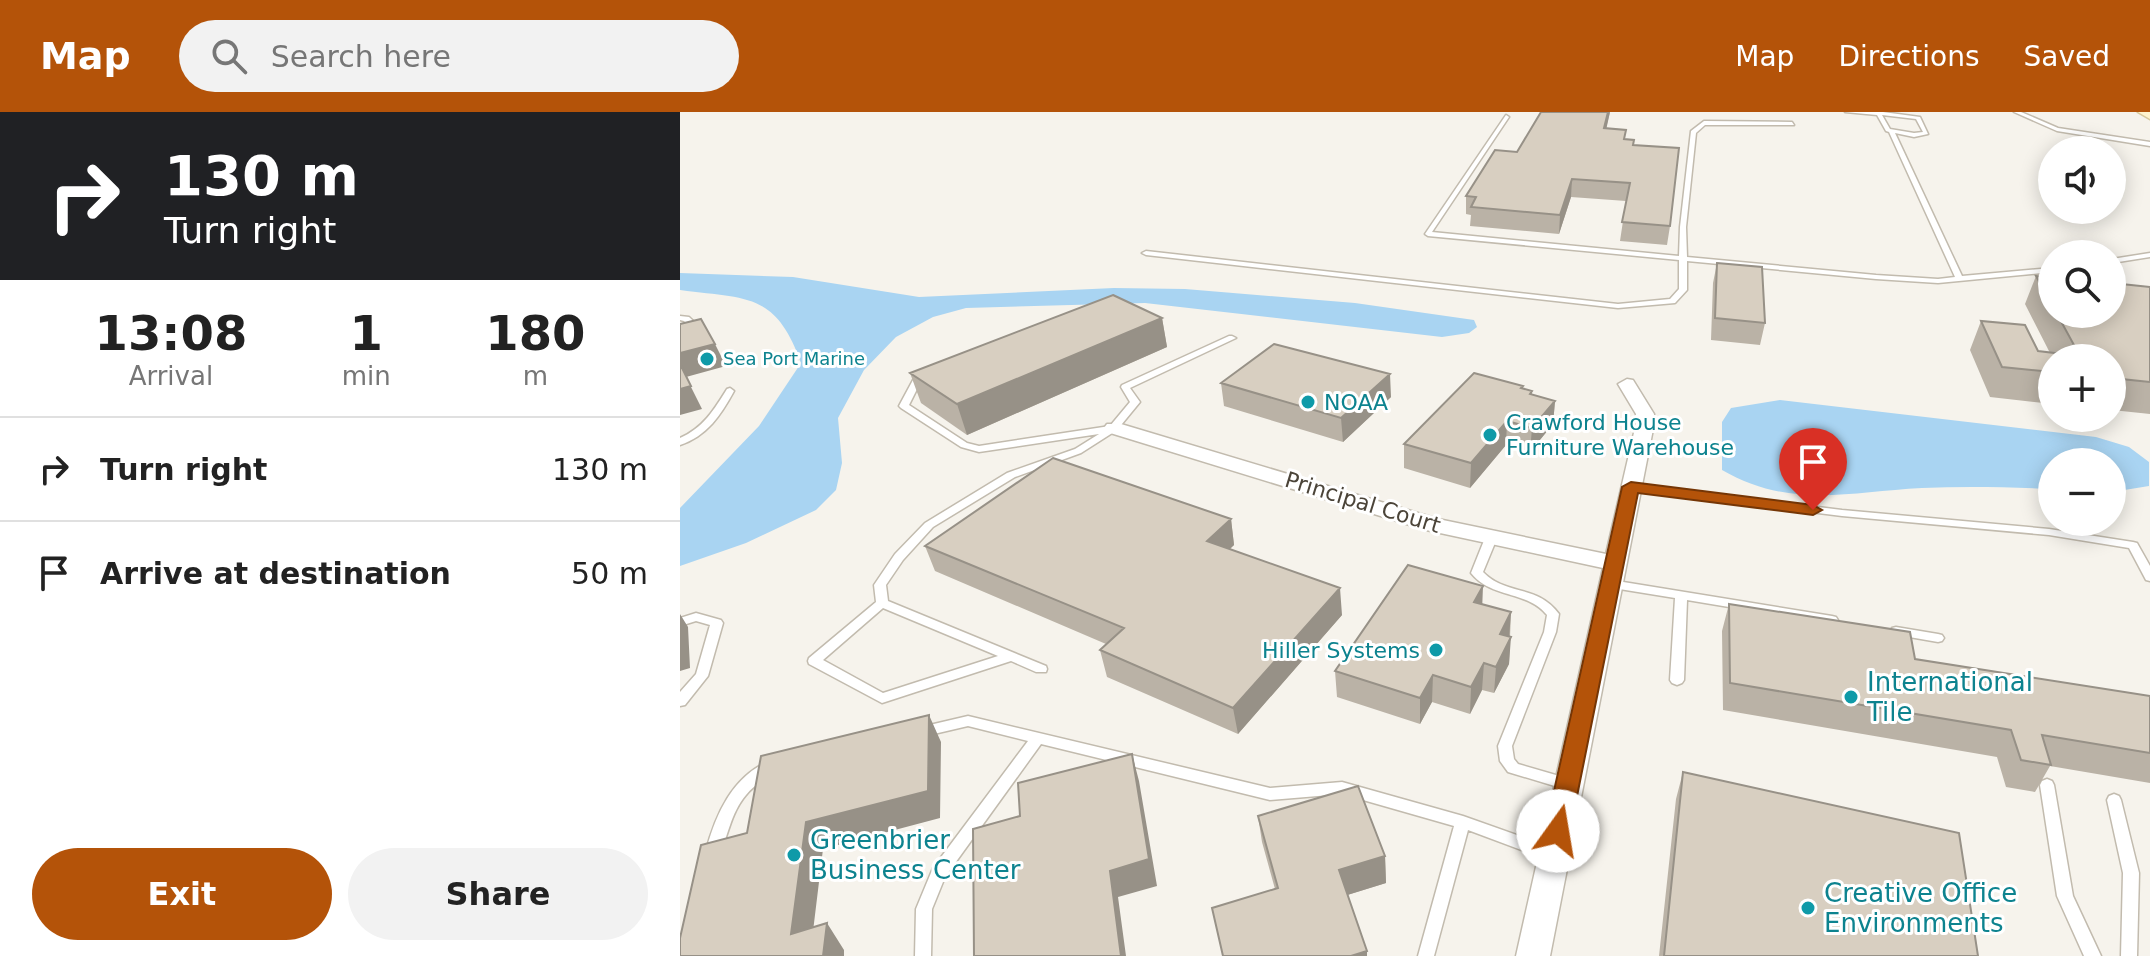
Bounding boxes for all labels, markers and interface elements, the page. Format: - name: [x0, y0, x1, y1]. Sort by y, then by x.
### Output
- search box: [179, 20, 739, 92]
- text: Map: [40, 34, 131, 78]
- icon: search: [207, 34, 251, 78]
- text: Search here: [271, 39, 451, 74]
- text: Map: [1735, 40, 1794, 73]
- text: Directions: [1838, 40, 1979, 73]
- text: Saved: [2023, 40, 2110, 73]
- map controls: [2038, 136, 2126, 536]
- button: sound: [2038, 136, 2126, 224]
- text: 130 m: [164, 143, 359, 208]
- icon: right: [32, 144, 136, 248]
- text: Turn right: [164, 210, 336, 251]
- button: search: [2038, 240, 2126, 328]
- text: 13:08: [94, 305, 247, 361]
- text: 1: [350, 305, 383, 361]
- text: 180: [485, 305, 585, 361]
- button: +: [2038, 344, 2126, 432]
- place label: Sea Port Marine: [723, 348, 865, 369]
- marker: Sea Port Marine: [698, 350, 716, 368]
- text: Arrival: [129, 361, 213, 391]
- text: min: [342, 361, 391, 391]
- text: m: [523, 361, 548, 391]
- place label: NOAA: [1324, 390, 1388, 415]
- marker: NOAA: [1299, 393, 1317, 411]
- place label: Crawford House Furniture Warehouse: [1506, 410, 1734, 460]
- marker: Crawford House Furniture Warehouse: [1481, 426, 1499, 444]
- pin: [1779, 428, 1847, 510]
- icon: arrive: [1791, 440, 1835, 484]
- icon: right: [32, 447, 76, 491]
- button: −: [2038, 448, 2126, 536]
- text: Turn right: [100, 452, 267, 487]
- text: 130 m: [552, 452, 648, 487]
- street label: Principal Court: [1282, 467, 1444, 538]
- icon: arrive: [32, 551, 76, 595]
- text: Arrive at destination: [100, 556, 451, 591]
- text: 50 m: [571, 556, 648, 591]
- place label: Hiller Systems: [1262, 638, 1420, 663]
- marker: Hiller Systems: [1427, 641, 1445, 659]
- place label: International Tile: [1866, 667, 2033, 727]
- marker: International Tile: [1842, 688, 1860, 706]
- position arrow: [1516, 789, 1600, 873]
- place label: Greenbrier Business Center: [810, 825, 1021, 885]
- marker: Greenbrier Business Center: [785, 846, 803, 864]
- button: Exit: [32, 848, 332, 940]
- button: Share: [348, 848, 648, 940]
- place label: Creative Office Environments: [1824, 878, 2017, 938]
- marker: Creative Office Environments: [1799, 899, 1817, 917]

